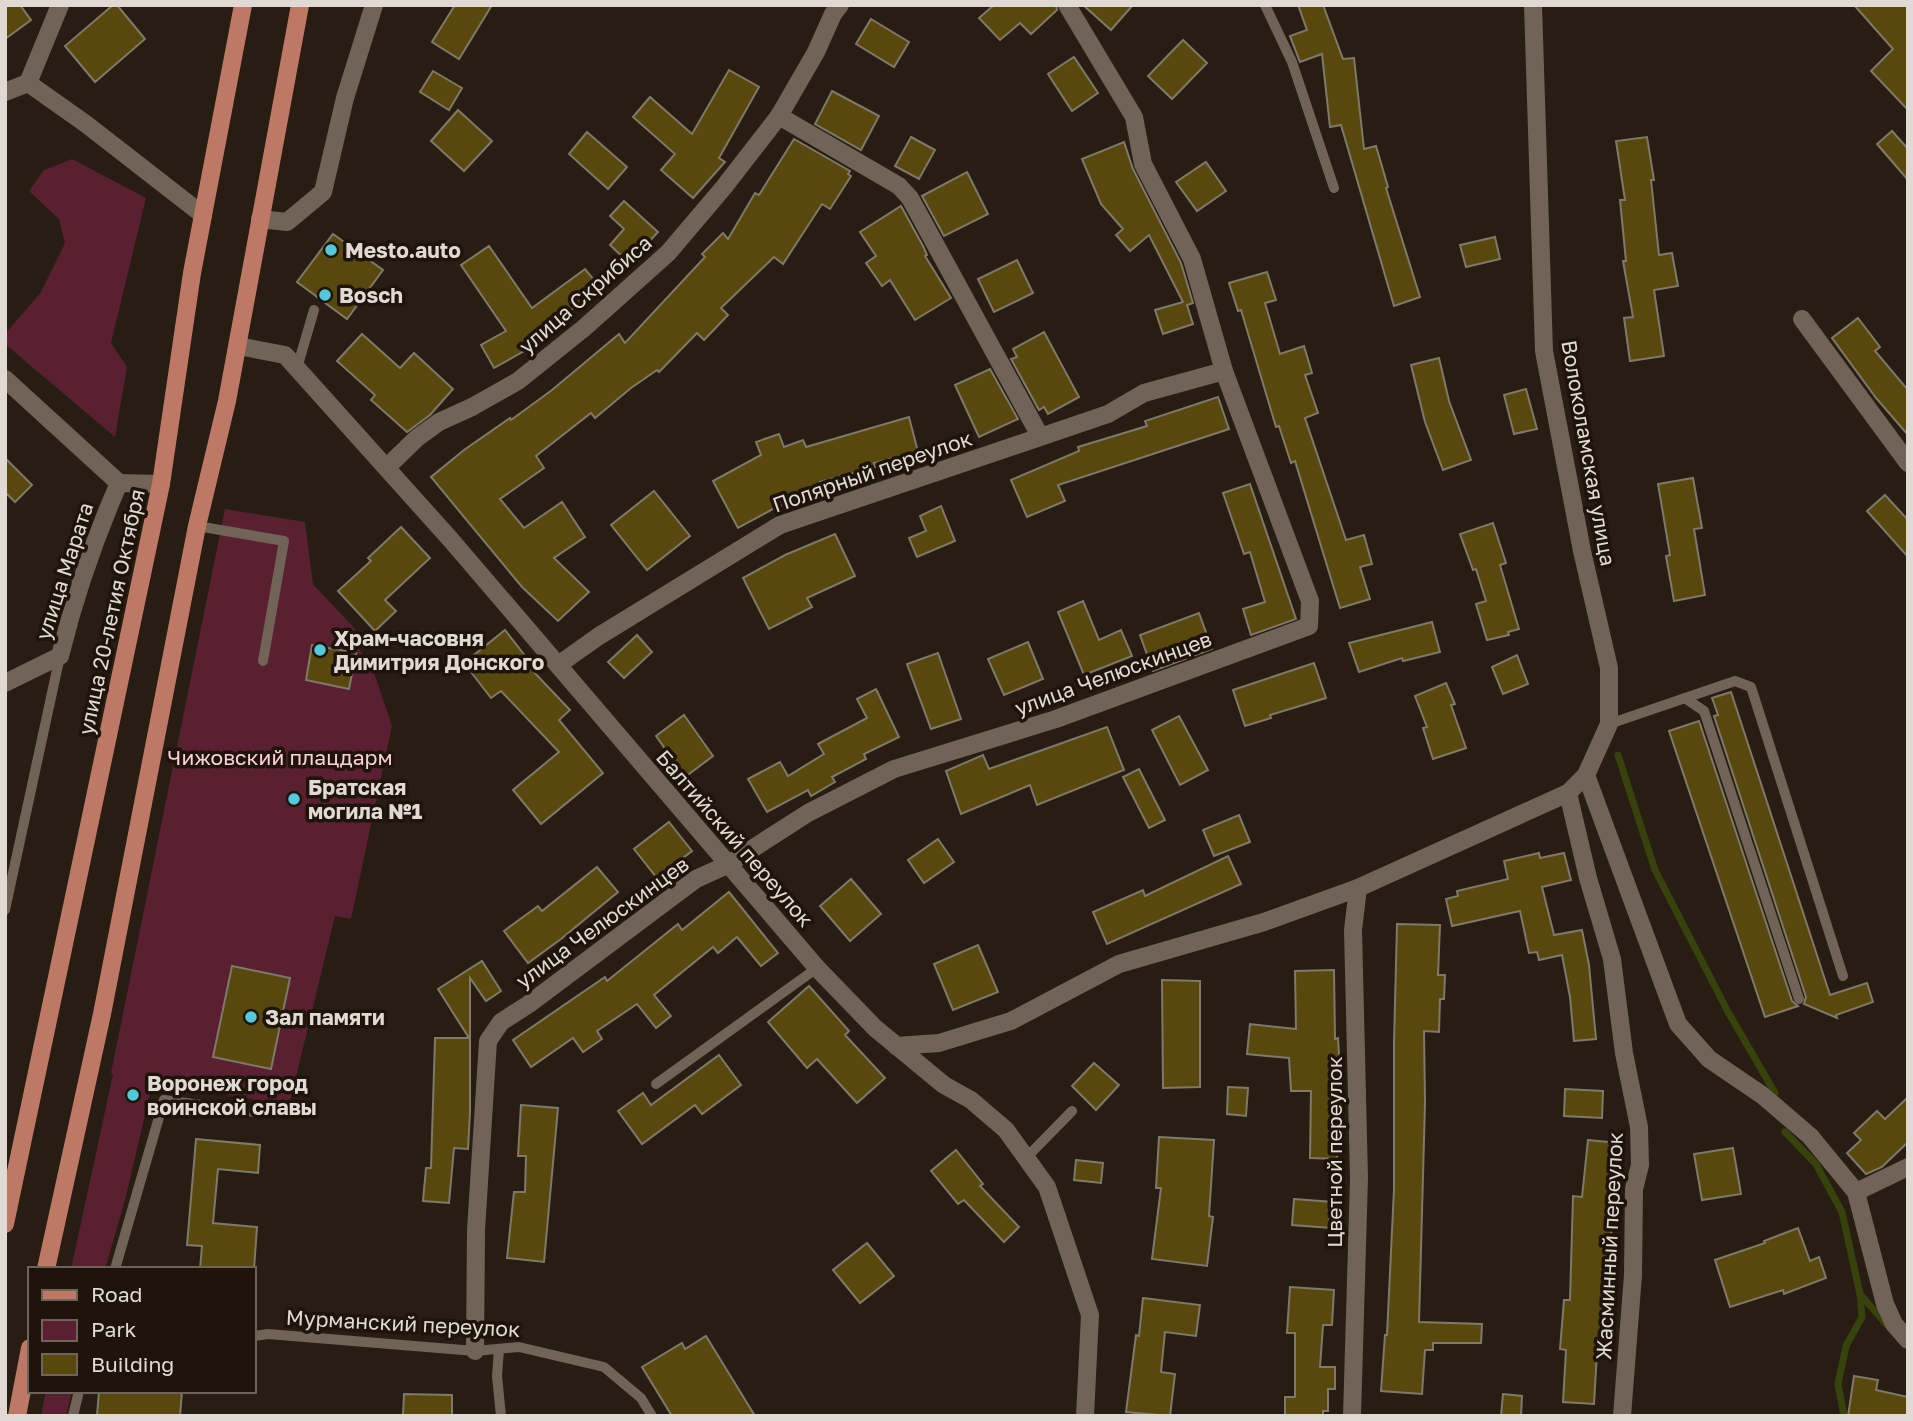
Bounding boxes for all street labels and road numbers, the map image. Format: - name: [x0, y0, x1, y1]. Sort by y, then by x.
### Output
- street label: улица Скрибиса: [513, 229, 657, 359]
- street label: Волоколамская улица: [1556, 338, 1622, 568]
- street label: Полярный переулок: [769, 425, 975, 517]
- street label: улица 20-летия Октября: [72, 487, 150, 737]
- street label: улица Марата: [30, 499, 98, 643]
- street label: улица Челюскинцев: [1011, 625, 1215, 721]
- street label: Балтийский переулок: [651, 744, 819, 932]
- street label: улица Челюскинцев: [510, 850, 694, 994]
- street label: Цветной переулок: [1321, 1056, 1347, 1248]
- street label: Жасминный переулок: [1590, 1131, 1628, 1361]
- street label: Мурманский переулок: [285, 1304, 521, 1342]

